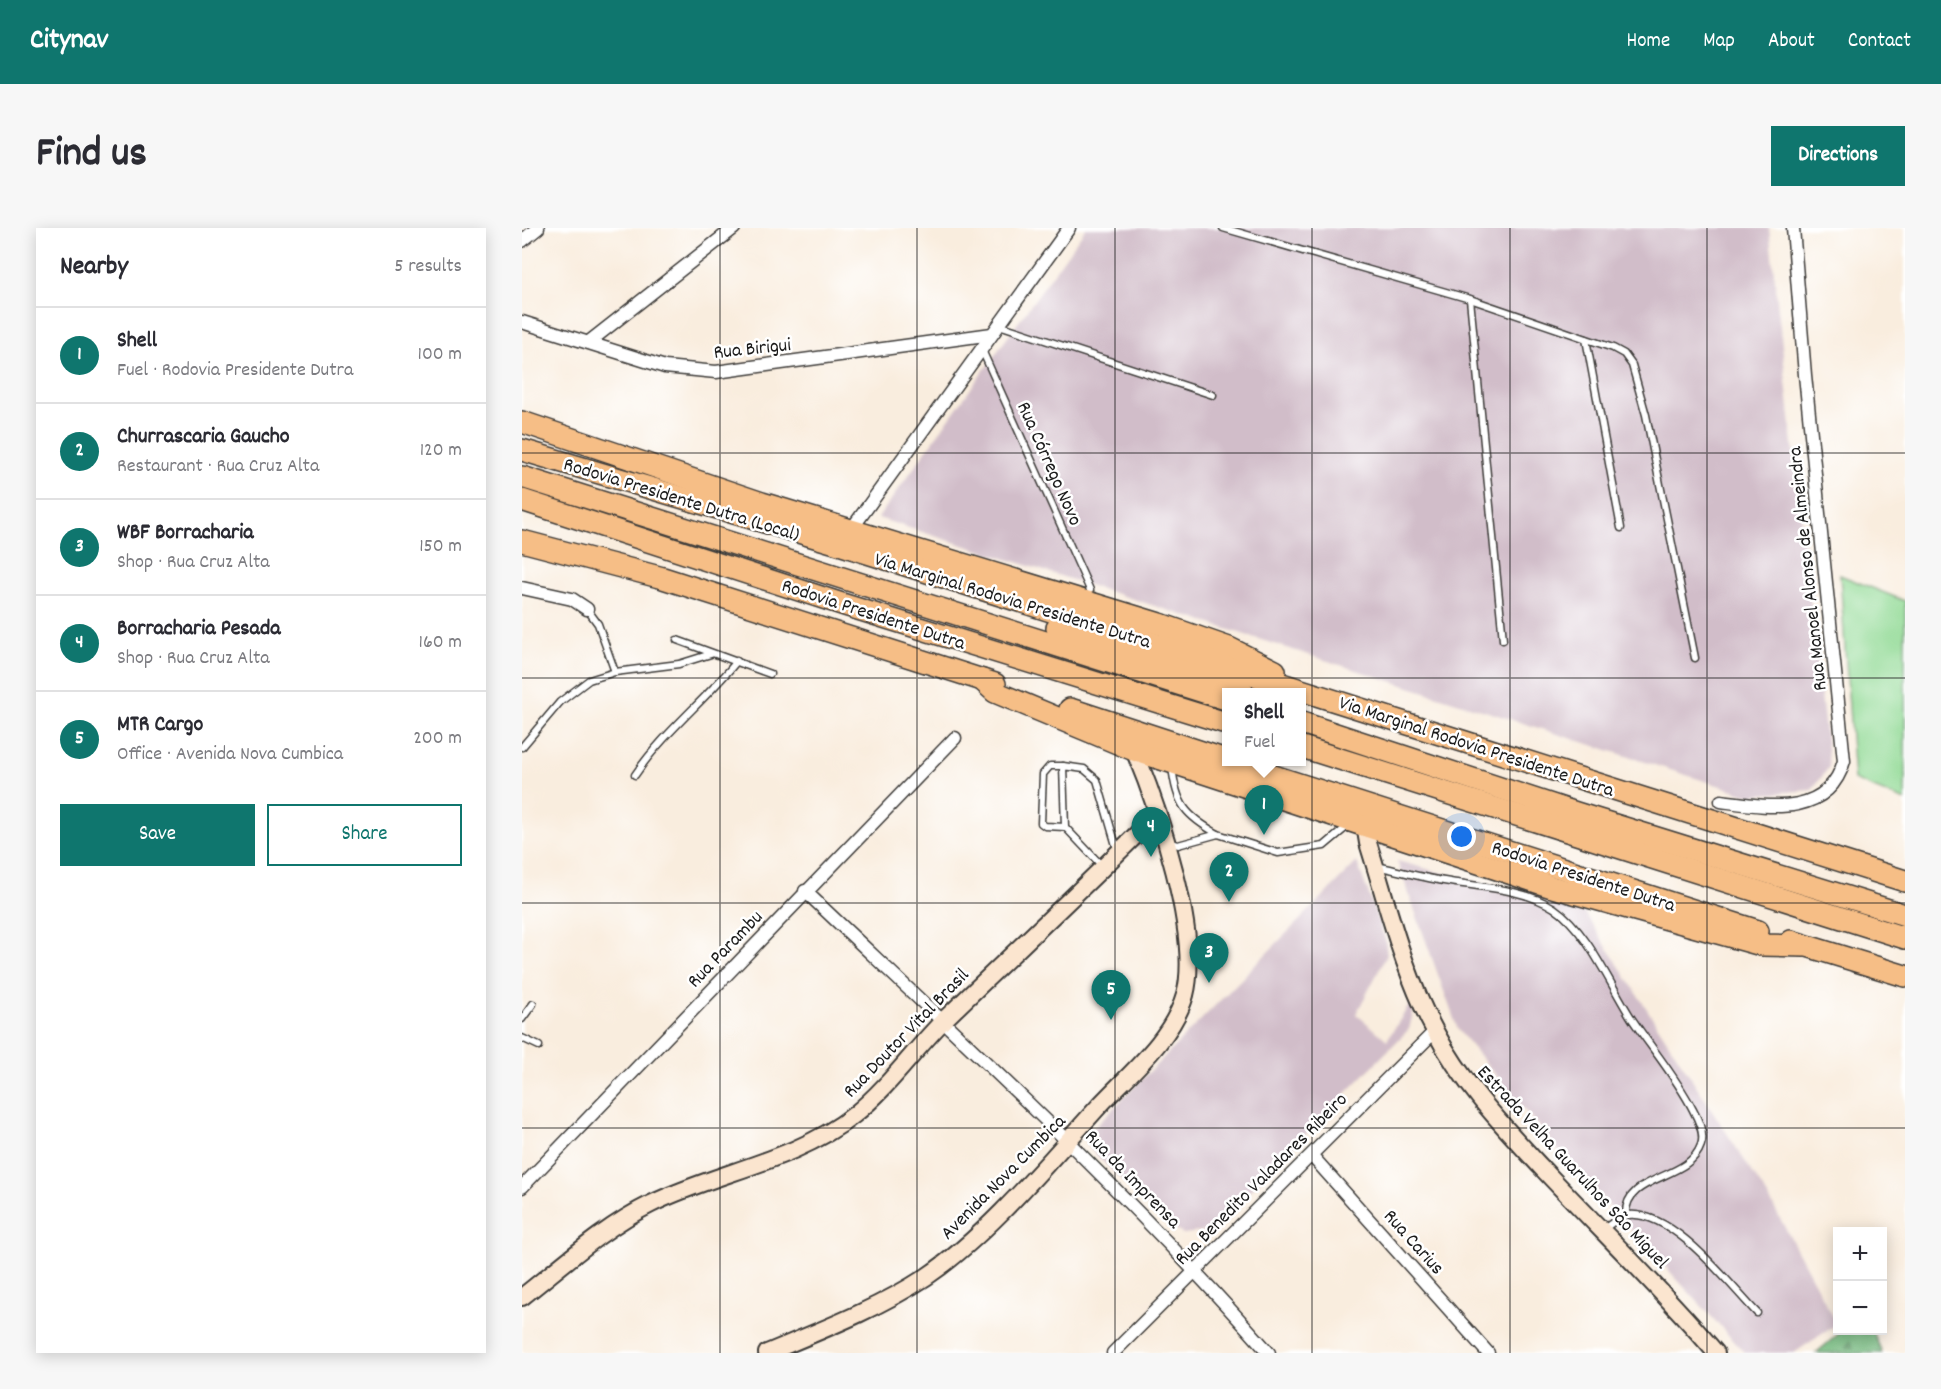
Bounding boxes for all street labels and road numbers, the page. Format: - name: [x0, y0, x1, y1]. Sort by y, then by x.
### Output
- street label: Rua Birigui: [712, 332, 793, 368]
- street label: Rua Córrego Novo: [1008, 398, 1088, 531]
- street label: Rua Manoel Alonso de Almeindra: [1782, 445, 1836, 692]
- street label: Rodovia Presidente Dutra (Local): [560, 452, 803, 550]
- street label: Via Marginal Rodovia Presidente Dutra: [872, 545, 1154, 653]
- street label: Rodovia Presidente Dutra: [779, 572, 969, 654]
- street label: Via Marginal Rodovia Presidente Dutra: [1335, 690, 1618, 806]
- street label: Rodovia Presidente Dutra: [1488, 835, 1679, 921]
- street label: Rua Parambu: [682, 905, 770, 995]
- street label: Rua Doutor Vital Brasil: [838, 963, 977, 1105]
- street label: Estrada Velha Guarulhos São Miguel: [1470, 1060, 1674, 1276]
- street label: Rua Benedito Valadares Ribeiro: [1169, 1087, 1355, 1273]
- street label: Avenida Nova Cumbica: [935, 1109, 1074, 1247]
- street label: Rua da Imprensa: [1077, 1124, 1187, 1236]
- street label: Rua Carius: [1376, 1204, 1450, 1282]

